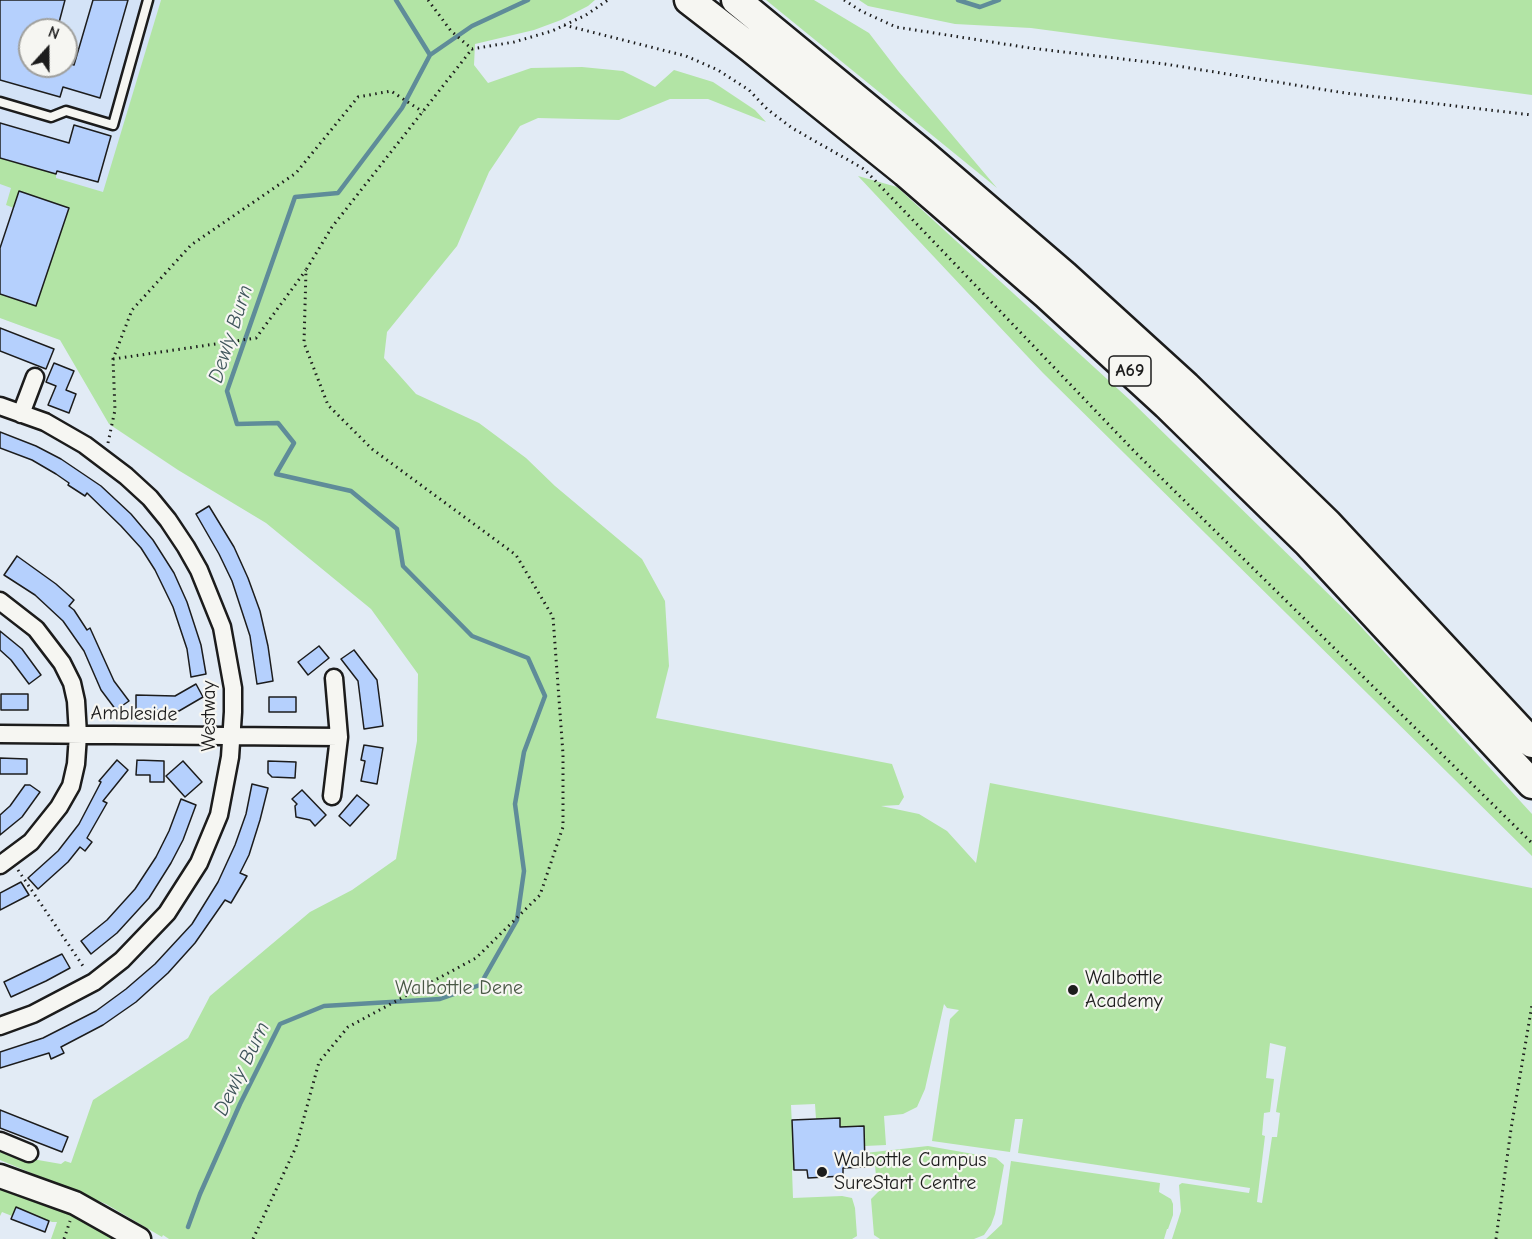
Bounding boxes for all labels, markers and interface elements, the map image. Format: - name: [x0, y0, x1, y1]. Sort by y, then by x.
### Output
- north arrow: [18, 18, 78, 78]
- text: N: [46, 23, 62, 43]
- water label: Dewly Burn: [203, 282, 259, 386]
- road number: A69: [1109, 356, 1151, 386]
- street label: Westway: [197, 681, 221, 751]
- street label: Ambleside: [90, 701, 178, 727]
- place label: Walbottle Academy: [1085, 966, 1163, 1013]
- park label: Walbottle Dene: [395, 976, 523, 1000]
- marker: Walbottle Academy: [1066, 983, 1080, 997]
- water label: Dewly Burn: [208, 1018, 276, 1120]
- place label: Walbottle Campus SureStart Centre: [834, 1148, 987, 1195]
- marker: Walbottle Campus SureStart Centre: [815, 1165, 829, 1179]

